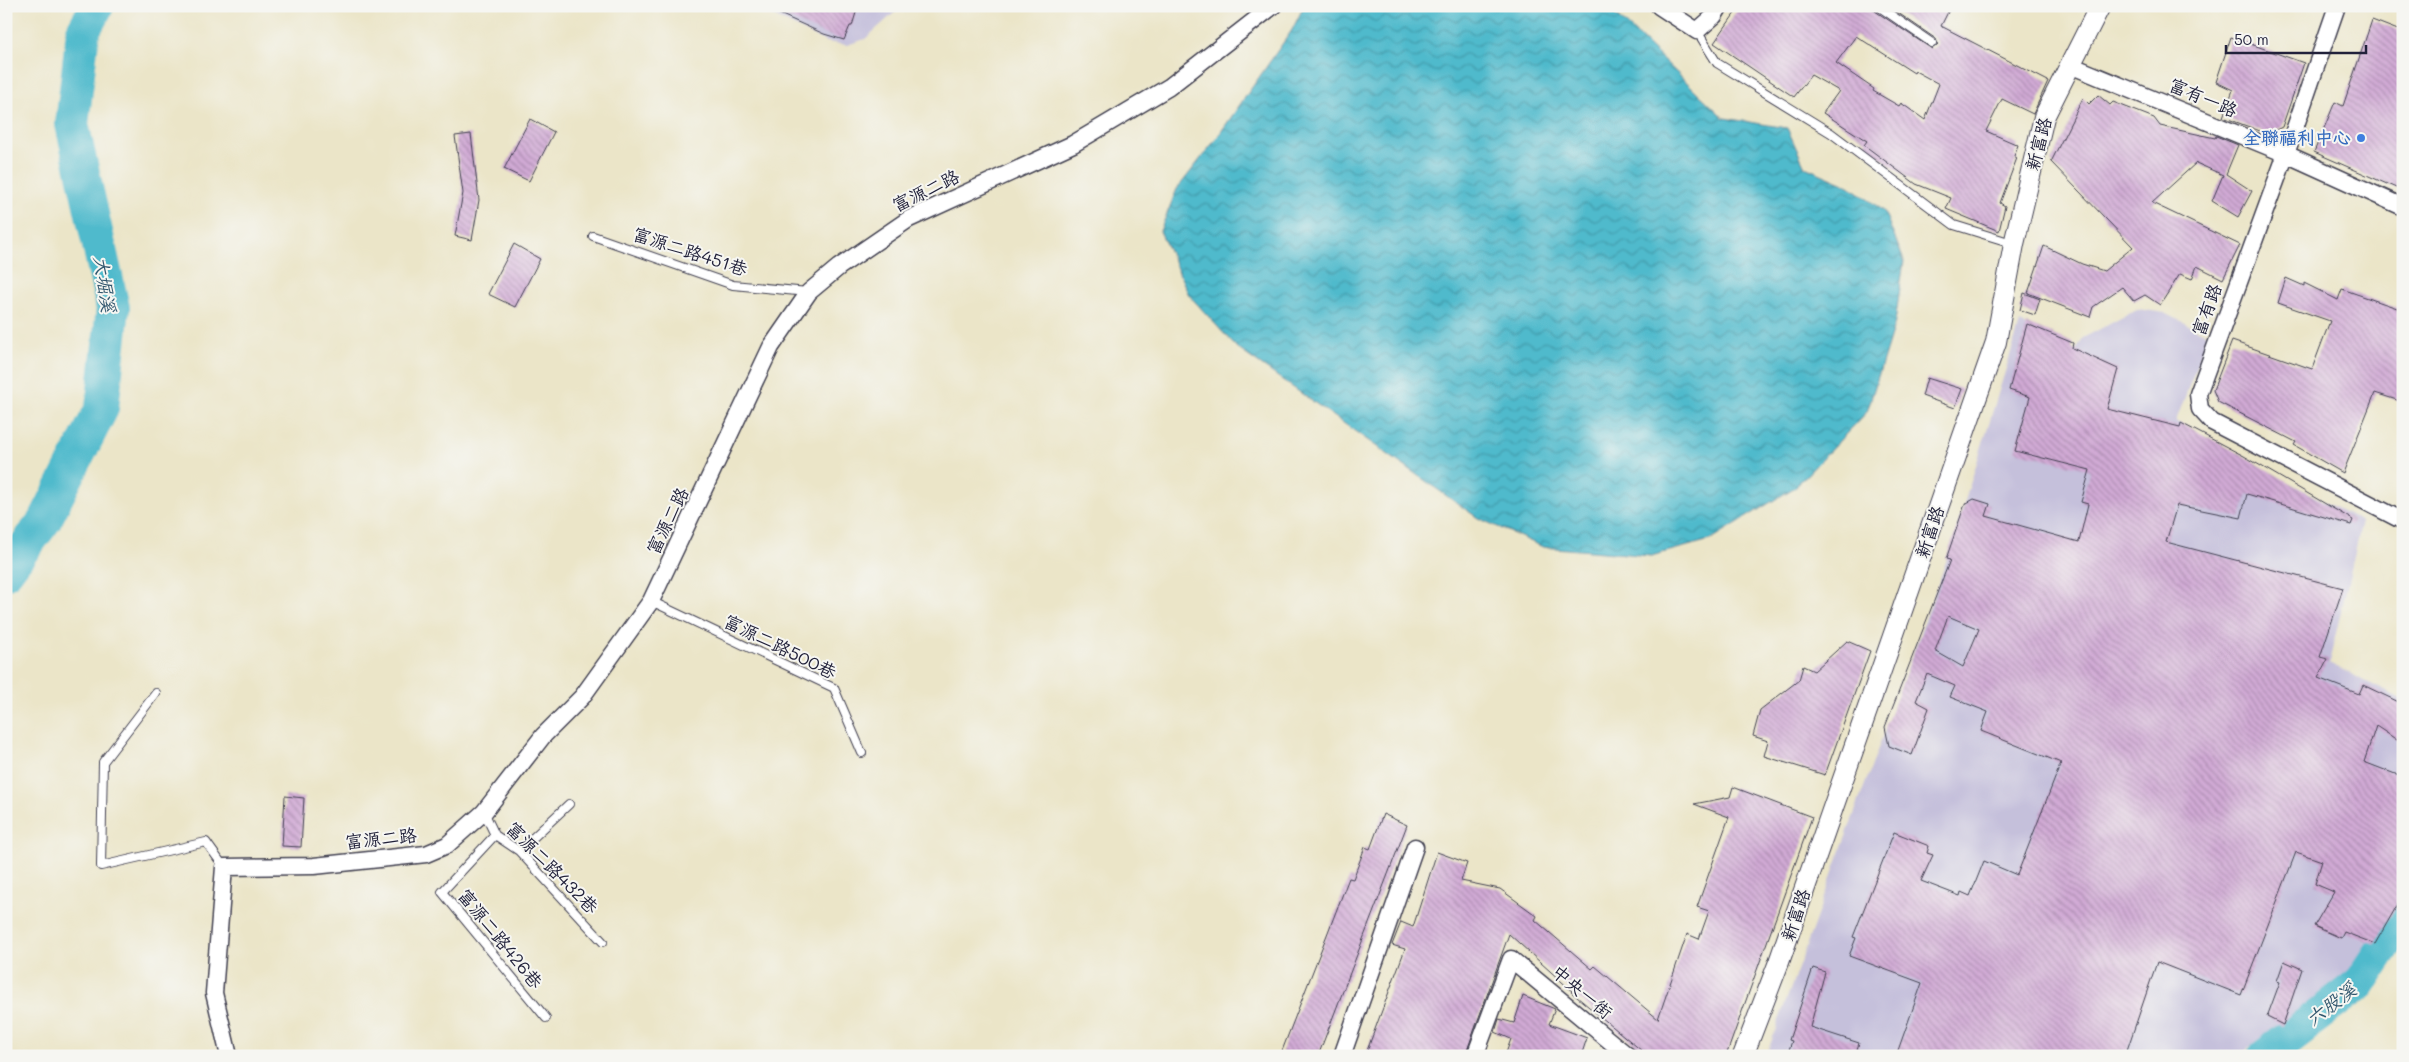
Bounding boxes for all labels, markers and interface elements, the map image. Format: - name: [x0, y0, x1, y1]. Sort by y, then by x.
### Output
- scale bar: [2226, 22, 2366, 54]
- text: 50 m: [2234, 29, 2269, 49]
- street label: 富有一路: [2166, 72, 2241, 122]
- street label: 新富路: [2019, 115, 2057, 173]
- place label: 全聯福利中心: [2243, 125, 2351, 149]
- marker: 全聯福利中心: [2355, 132, 2367, 144]
- street label: 富源二路: [888, 164, 963, 217]
- street label: 富源二路451巷: [630, 221, 751, 281]
- water label: 大堀溪: [89, 254, 122, 315]
- street label: 富有路: [2186, 280, 2227, 339]
- street label: 富源二路: [641, 483, 694, 558]
- street label: 新富路: [1909, 502, 1949, 561]
- street label: 富源二路500巷: [720, 608, 841, 684]
- street label: 富源二路432巷: [501, 816, 604, 919]
- street label: 富源二路: [344, 822, 418, 854]
- street label: 富源二路426巷: [453, 884, 548, 993]
- street label: 新富路: [1775, 885, 1815, 944]
- street label: 中央一街: [1547, 959, 1618, 1024]
- water label: 六股溪: [2301, 976, 2362, 1031]

